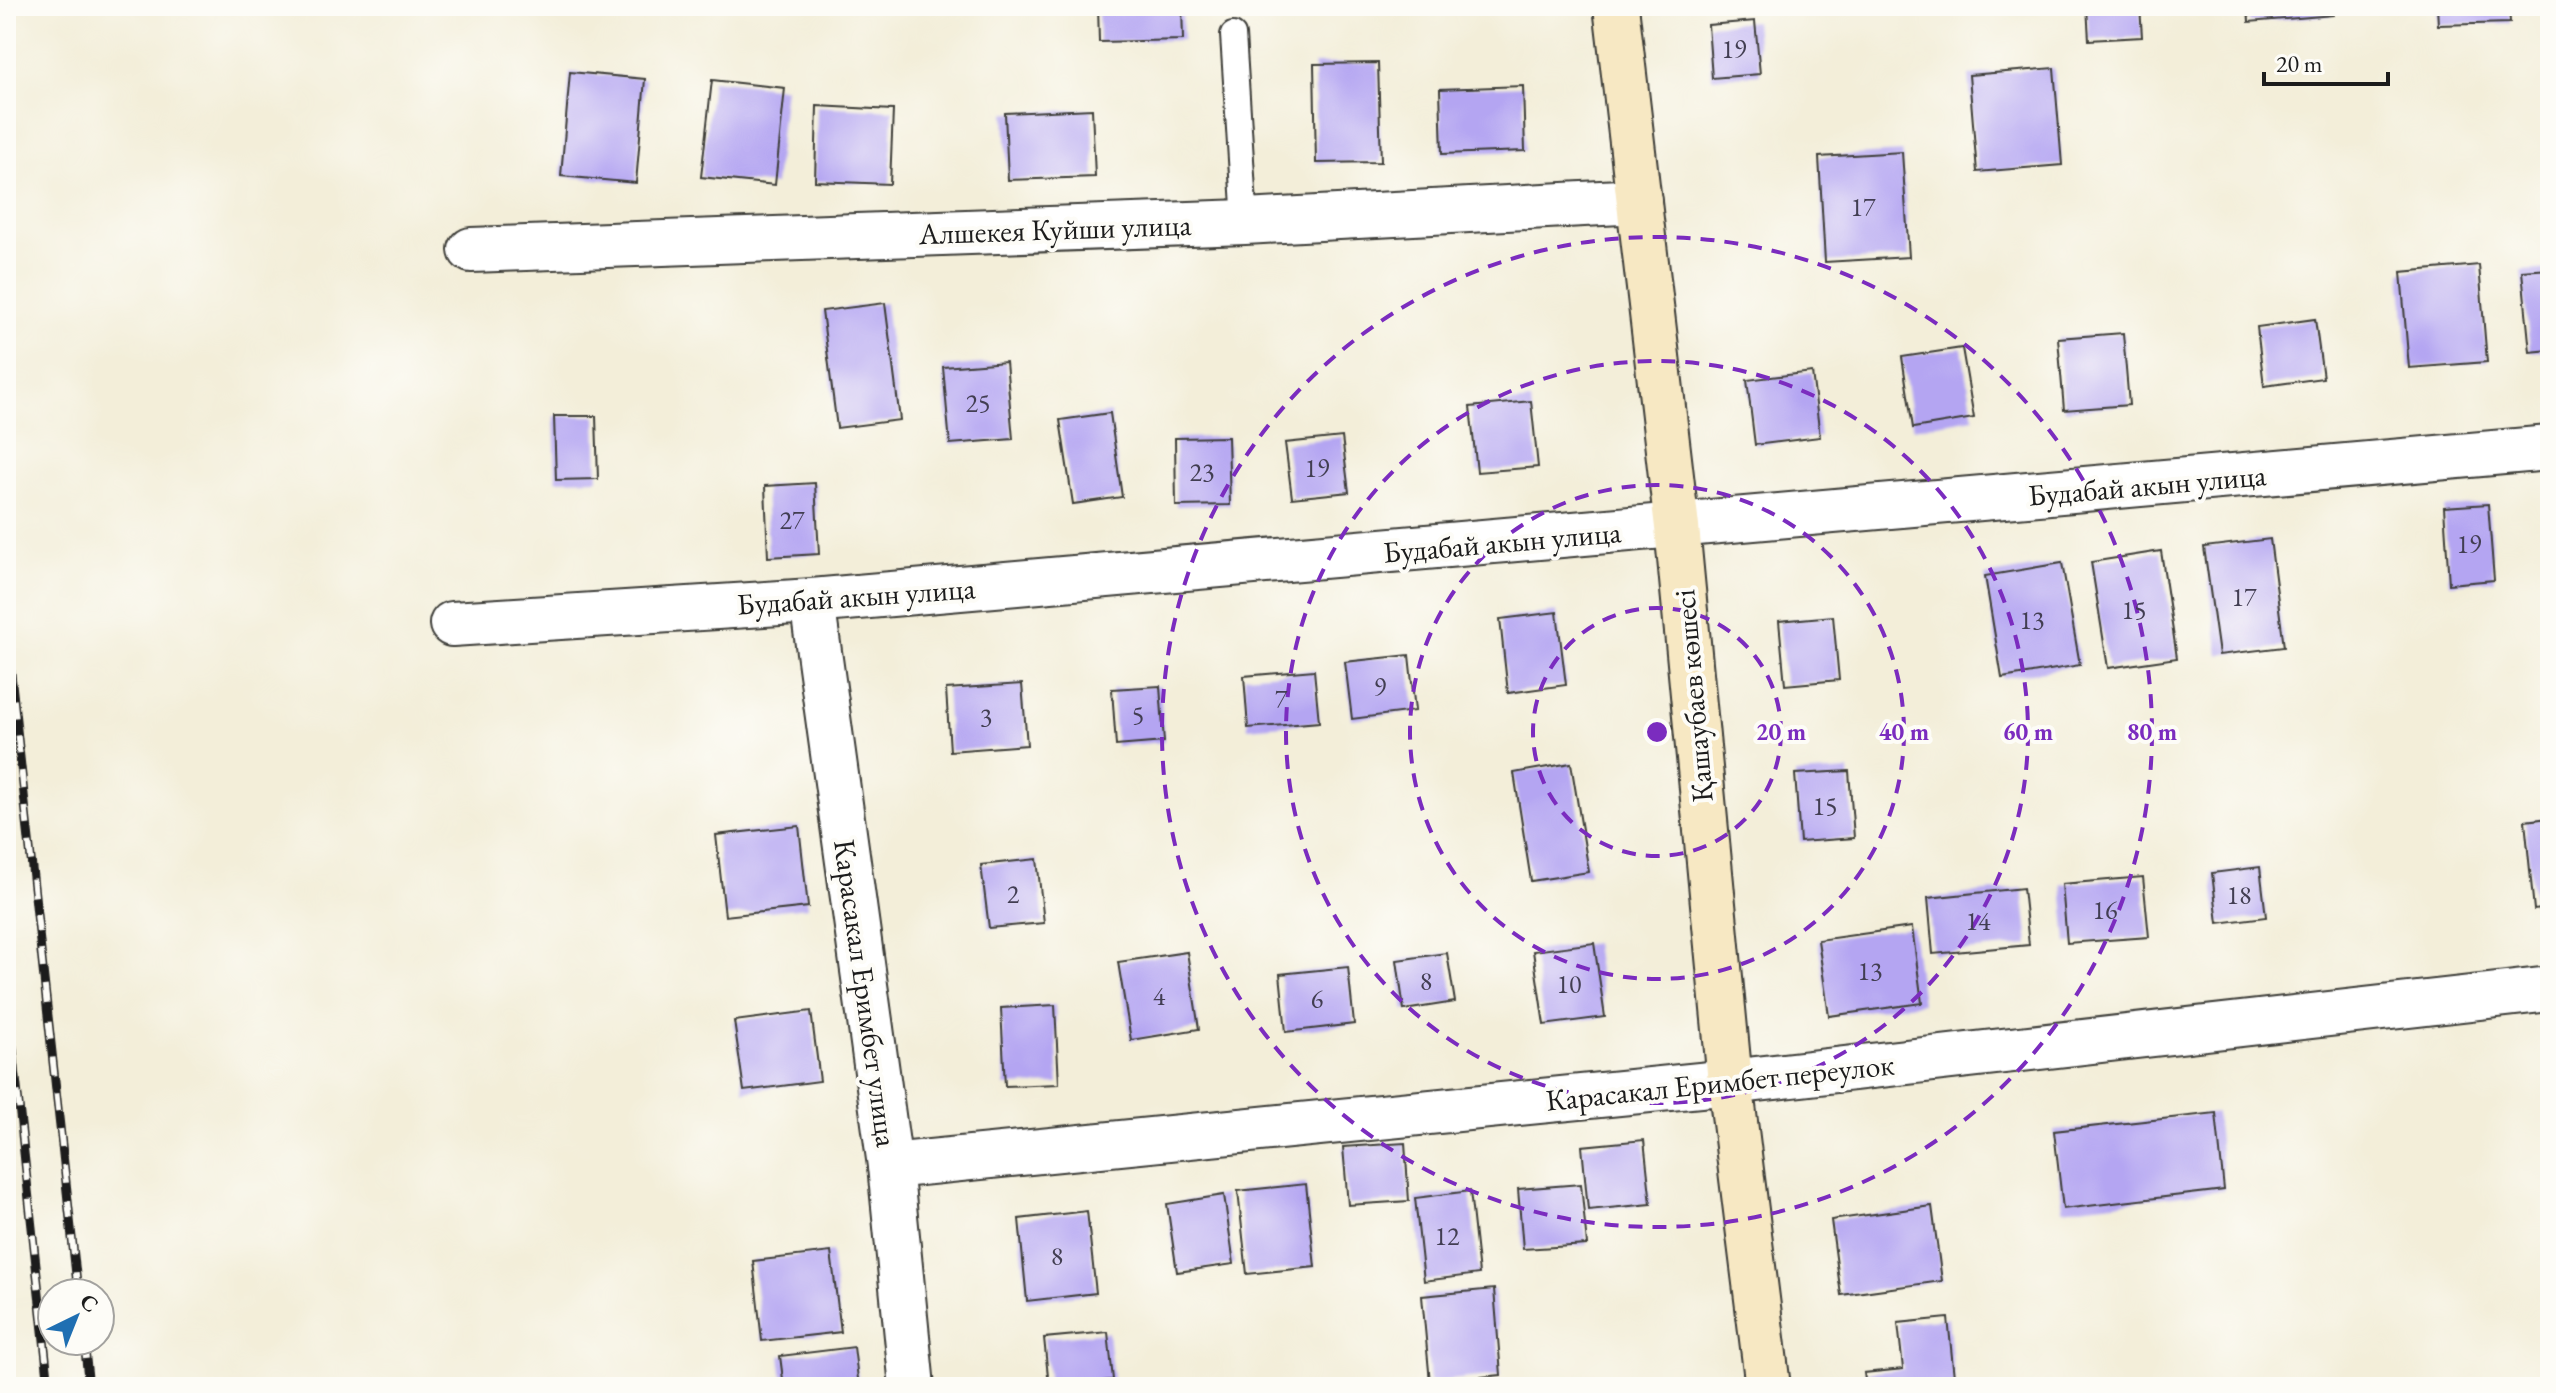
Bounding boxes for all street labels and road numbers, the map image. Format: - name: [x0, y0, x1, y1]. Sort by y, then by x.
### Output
- street label: Алшекея Куйши улица: [917, 205, 1192, 253]
- street label: Будабай акын улица: [2026, 455, 2268, 515]
- street label: Будабай акын улица: [1381, 512, 1623, 572]
- street label: Будабай акын улица: [735, 568, 977, 624]
- street label: Қашаубаев көшесі: [1664, 588, 1722, 804]
- street label: Карасакал Еримбет улица: [825, 837, 907, 1149]
- street label: Карасакал Еримбет переулок: [1544, 1044, 1896, 1120]

